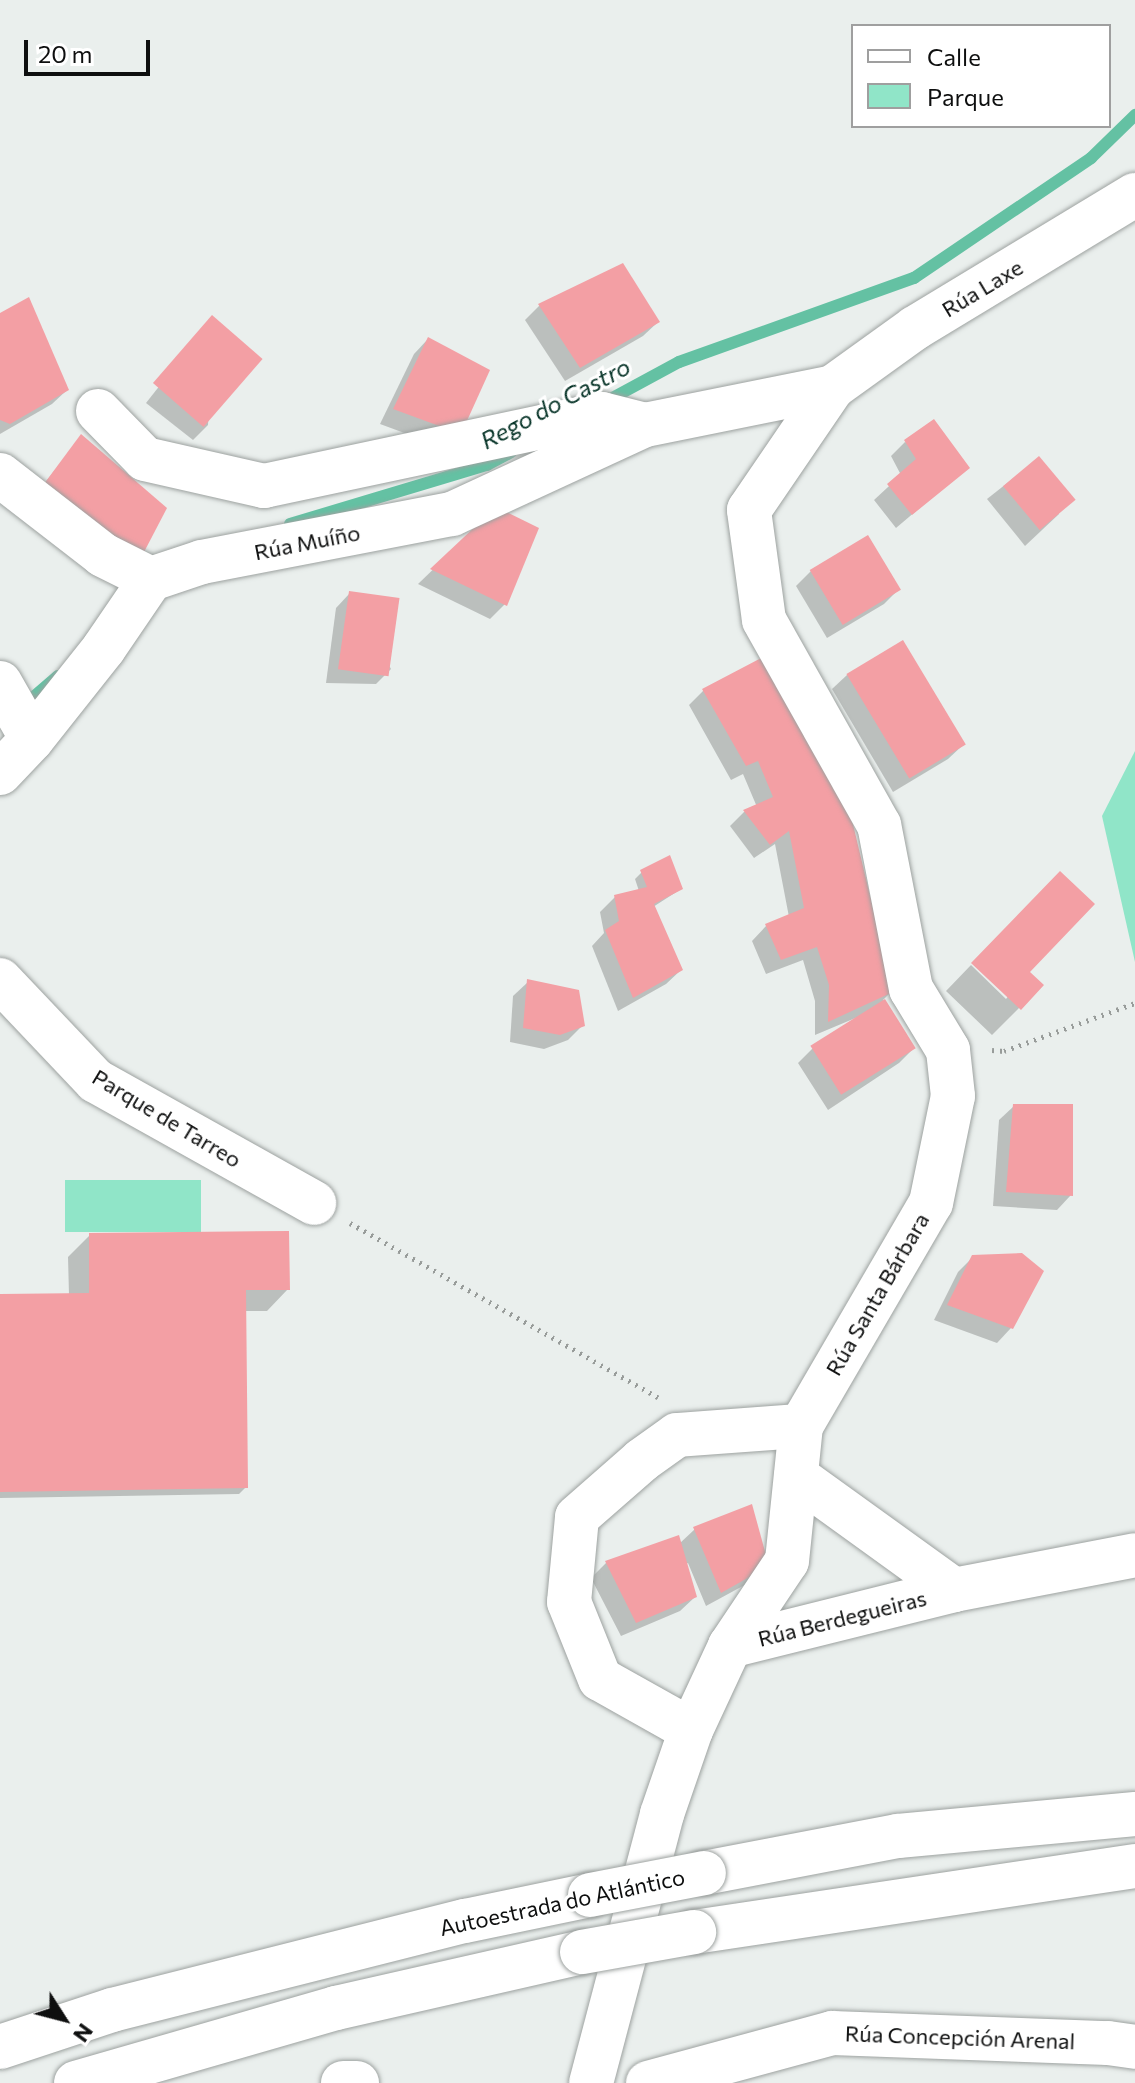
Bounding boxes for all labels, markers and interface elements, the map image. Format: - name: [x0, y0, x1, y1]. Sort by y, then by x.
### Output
- scale bar: [28, 24, 154, 74]
- legend: [851, 24, 1111, 128]
- text: 20 m: [38, 39, 92, 68]
- text: Calle: [927, 42, 981, 71]
- text: Parque: [927, 82, 1004, 111]
- street label: Rúa Laxe: [937, 254, 1027, 322]
- water label: Rego do Castro: [475, 351, 635, 455]
- street label: Rúa Muíño: [252, 519, 362, 565]
- street label: Parque de Tarreo: [88, 1063, 246, 1173]
- street label: Rúa Santa Bárbara: [820, 1208, 934, 1380]
- street label: Rúa Berdegueiras: [755, 1584, 929, 1652]
- street label: Autoestrada do Atlántico: [437, 1863, 687, 1941]
- north arrow: [24, 1979, 104, 2059]
- text: N: [68, 2019, 100, 2048]
- street label: Rúa Concepción Arenal: [844, 2020, 1076, 2054]

